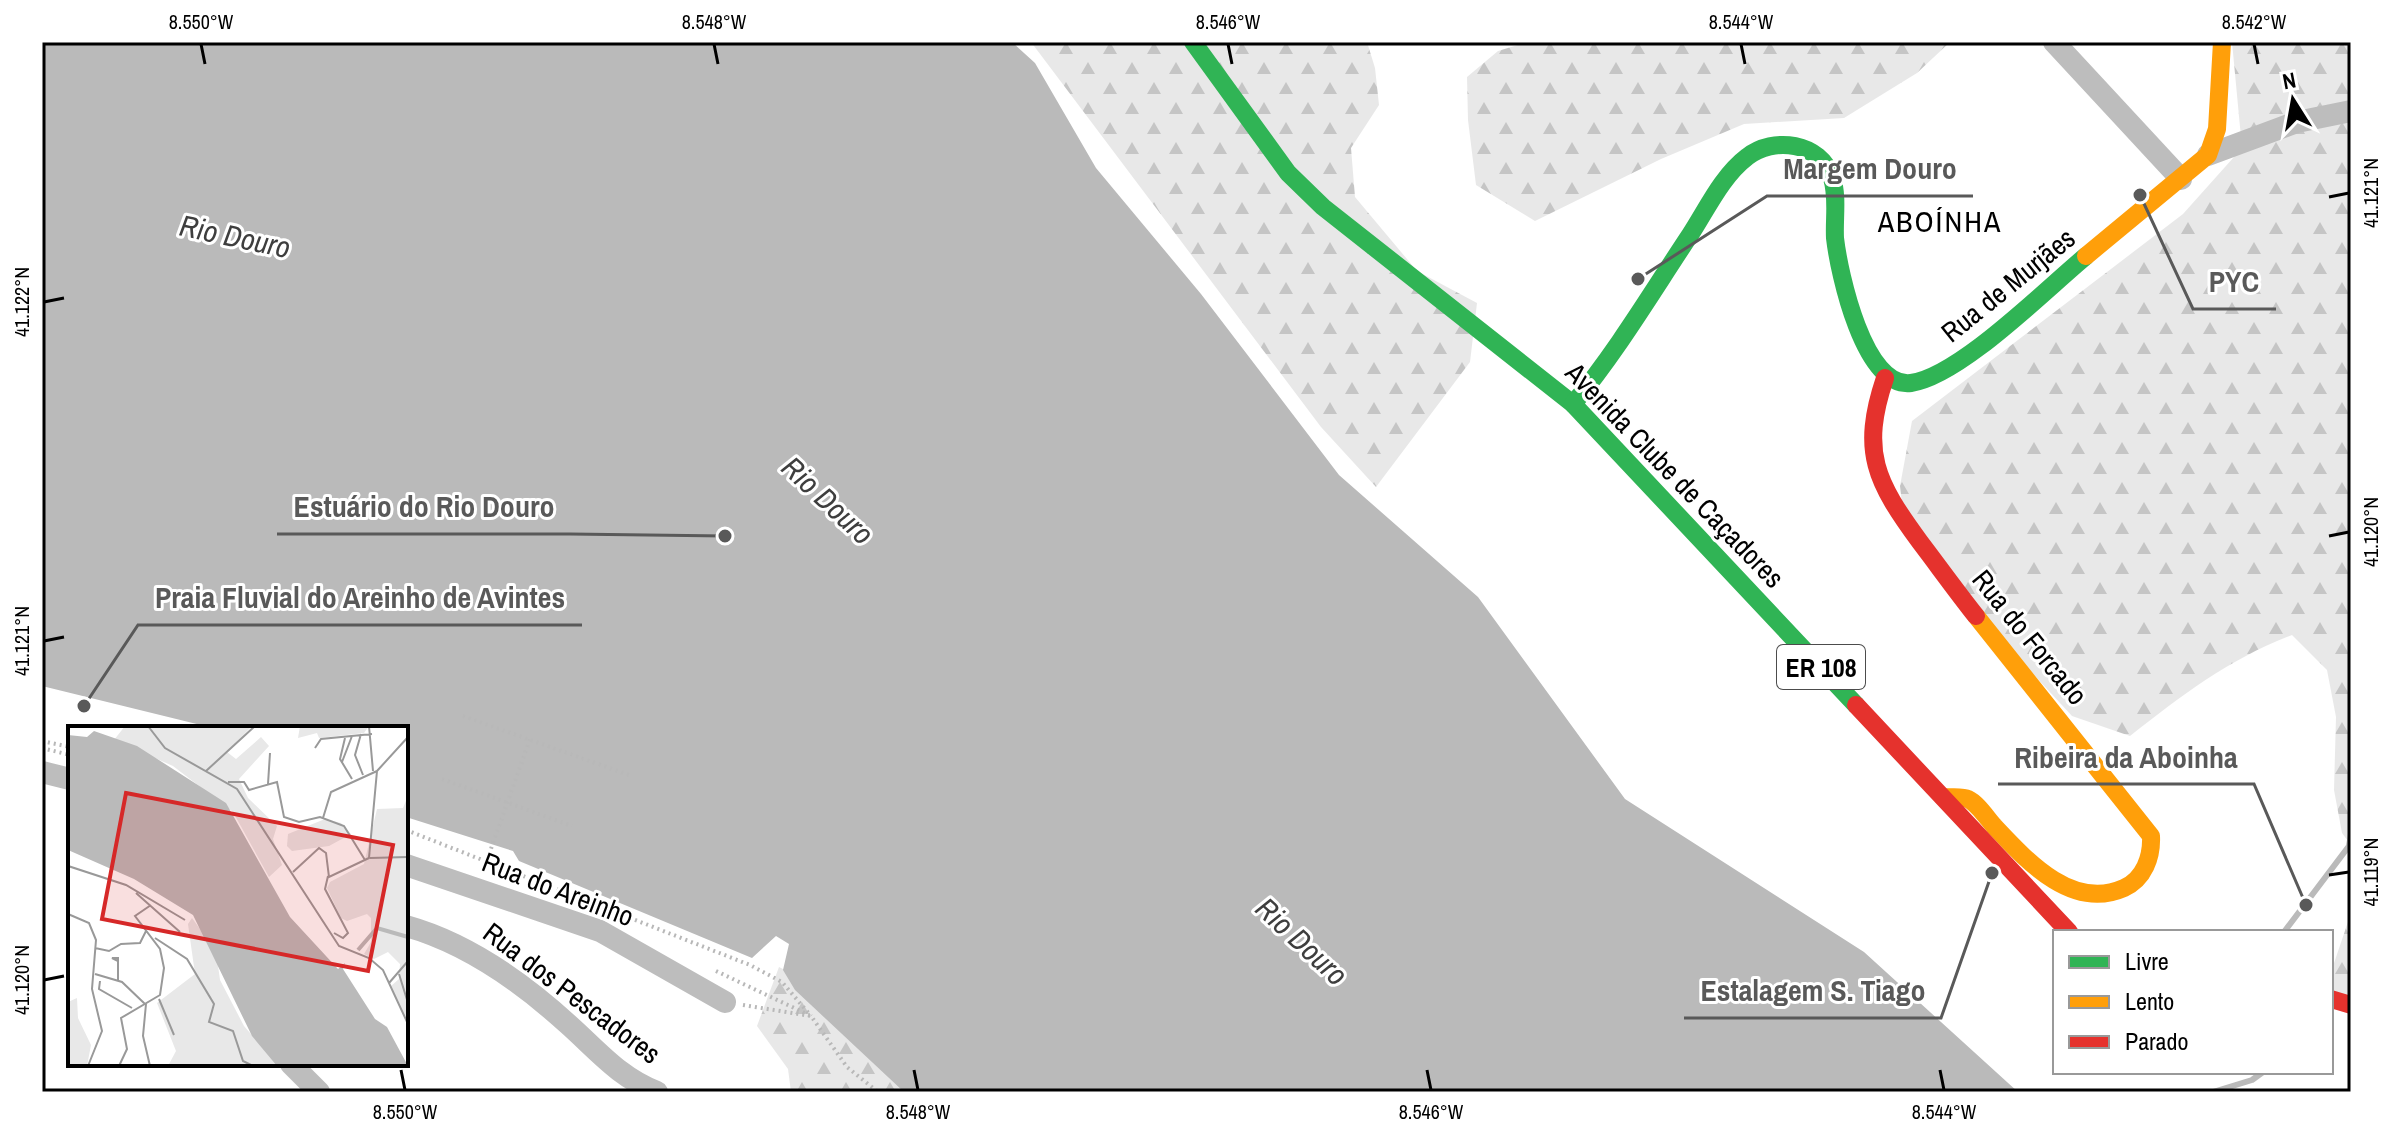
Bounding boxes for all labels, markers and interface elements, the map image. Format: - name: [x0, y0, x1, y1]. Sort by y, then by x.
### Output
- text: 8.550°W: [169, 8, 234, 35]
- text: 8.548°W: [682, 8, 747, 35]
- text: 8.546°W: [1196, 8, 1261, 35]
- text: 8.544°W: [1709, 8, 1774, 35]
- text: 8.542°W: [2222, 8, 2287, 35]
- north arrow: [2253, 60, 2333, 140]
- text: N: [2280, 64, 2298, 96]
- callout: Margem Douro: [1767, 142, 1973, 196]
- text: Margem Douro: [1783, 148, 1957, 188]
- text: 41.121°N: [2357, 158, 2384, 228]
- district label: ABOÍNHA: [1877, 201, 2002, 241]
- water label: Rio Douro: [176, 205, 294, 267]
- street label: Rua de Murjães: [1933, 219, 2083, 351]
- callout: PYC: [2193, 255, 2276, 309]
- text: PYC: [2209, 261, 2259, 301]
- text: 41.122°N: [8, 267, 35, 337]
- street label: Avenida Clube de Caçadores: [1557, 353, 1793, 596]
- water label: Rio Douro: [773, 447, 883, 553]
- callout: Estuário do Rio Douro: [277, 480, 570, 534]
- text: Estuário do Rio Douro: [293, 486, 555, 526]
- text: 41.120°N: [2357, 497, 2384, 567]
- street label: Rua do Forcado: [1964, 561, 2096, 713]
- callout: Praia Fluvial do Areinho de Avintes: [138, 571, 582, 625]
- text: Praia Fluvial do Areinho de Avintes: [155, 577, 565, 617]
- text: 41.121°N: [8, 606, 35, 676]
- road number: ER 108: [1777, 645, 1865, 689]
- inset map: [68, 726, 408, 1066]
- callout: Ribeira da Aboinha: [1998, 730, 2254, 784]
- text: Ribeira da Aboinha: [2014, 737, 2238, 777]
- text: 41.119°N: [2357, 838, 2384, 906]
- street label: Rua do Areinho: [477, 843, 639, 935]
- water label: Rio Douro: [1247, 888, 1357, 994]
- street label: Rua dos Pescadores: [475, 914, 669, 1072]
- legend: [2053, 930, 2333, 1074]
- text: 41.120°N: [8, 945, 35, 1015]
- text: Livre: [2125, 945, 2169, 977]
- callout: Estalagem S. Tiago: [1684, 964, 1941, 1018]
- text: Estalagem S. Tiago: [1700, 970, 1926, 1010]
- text: Lento: [2125, 985, 2174, 1017]
- text: Parado: [2125, 1025, 2188, 1057]
- text: 8.550°W: [373, 1098, 438, 1125]
- text: 8.548°W: [886, 1098, 951, 1125]
- text: 8.546°W: [1399, 1098, 1464, 1125]
- text: 8.544°W: [1912, 1098, 1977, 1125]

